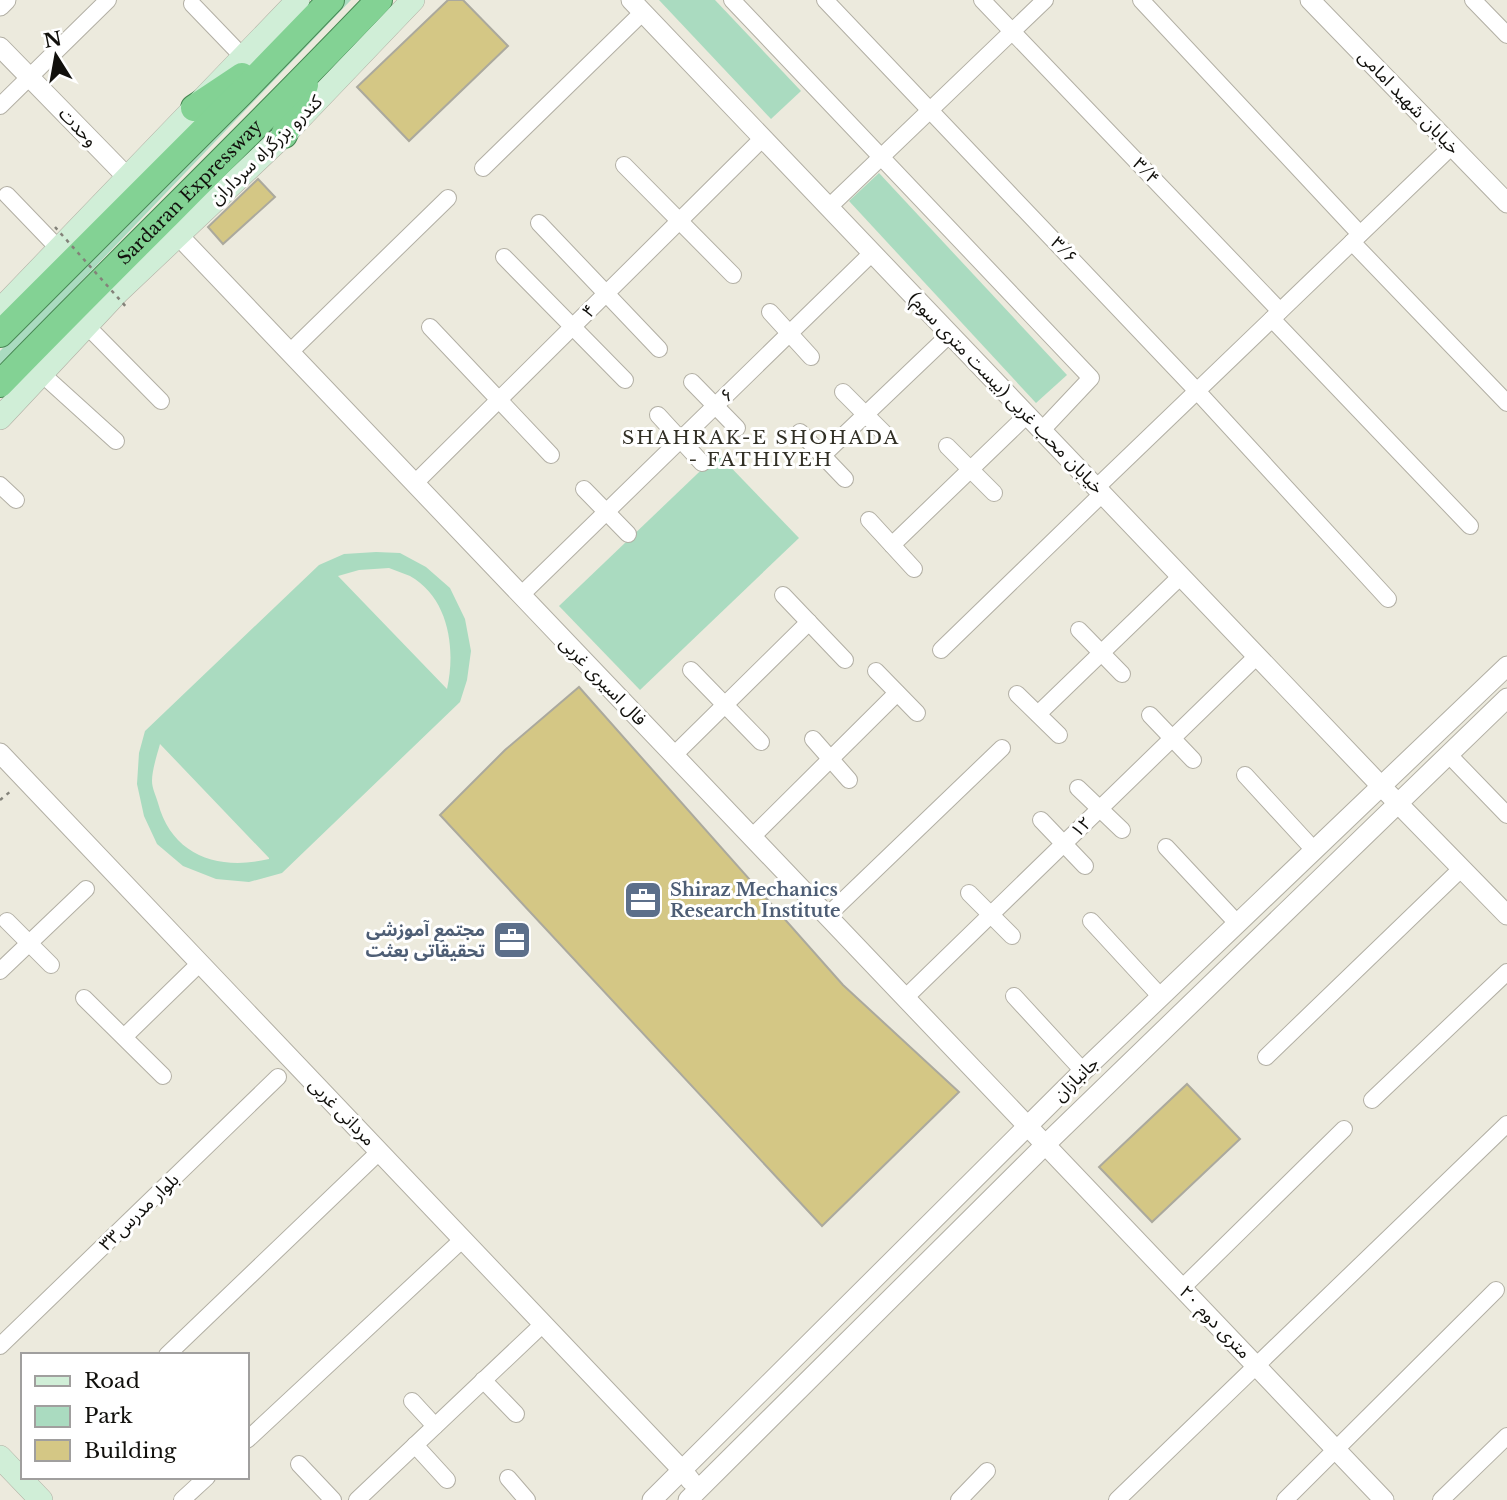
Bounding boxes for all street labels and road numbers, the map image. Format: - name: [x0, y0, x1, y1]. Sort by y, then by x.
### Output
- street label: خیابان شهید امامی: [1354, 45, 1464, 159]
- street label: کندرو بزرگراه سرداران: [205, 90, 327, 209]
- street label: وحدت: [54, 103, 102, 151]
- street label: Sardaran Expressway: [113, 115, 267, 269]
- street label: ۳/۴: [1128, 153, 1164, 189]
- street label: ۳/۶: [1046, 232, 1082, 268]
- street label: خیابان محب غربی (بیست متری سوم): [901, 288, 1108, 501]
- street label: ۴: [578, 300, 600, 322]
- street label: ۶: [716, 384, 738, 406]
- street label: فال اسیری غربی: [555, 632, 651, 730]
- street label: ۱۲: [1066, 812, 1096, 842]
- street label: جانبازان: [1049, 1052, 1103, 1106]
- street label: مردانی غربی: [304, 1073, 380, 1151]
- street label: بلوار مدرس۳۳: [95, 1169, 183, 1255]
- street label: ۲۰ متری دوم: [1173, 1281, 1255, 1365]

